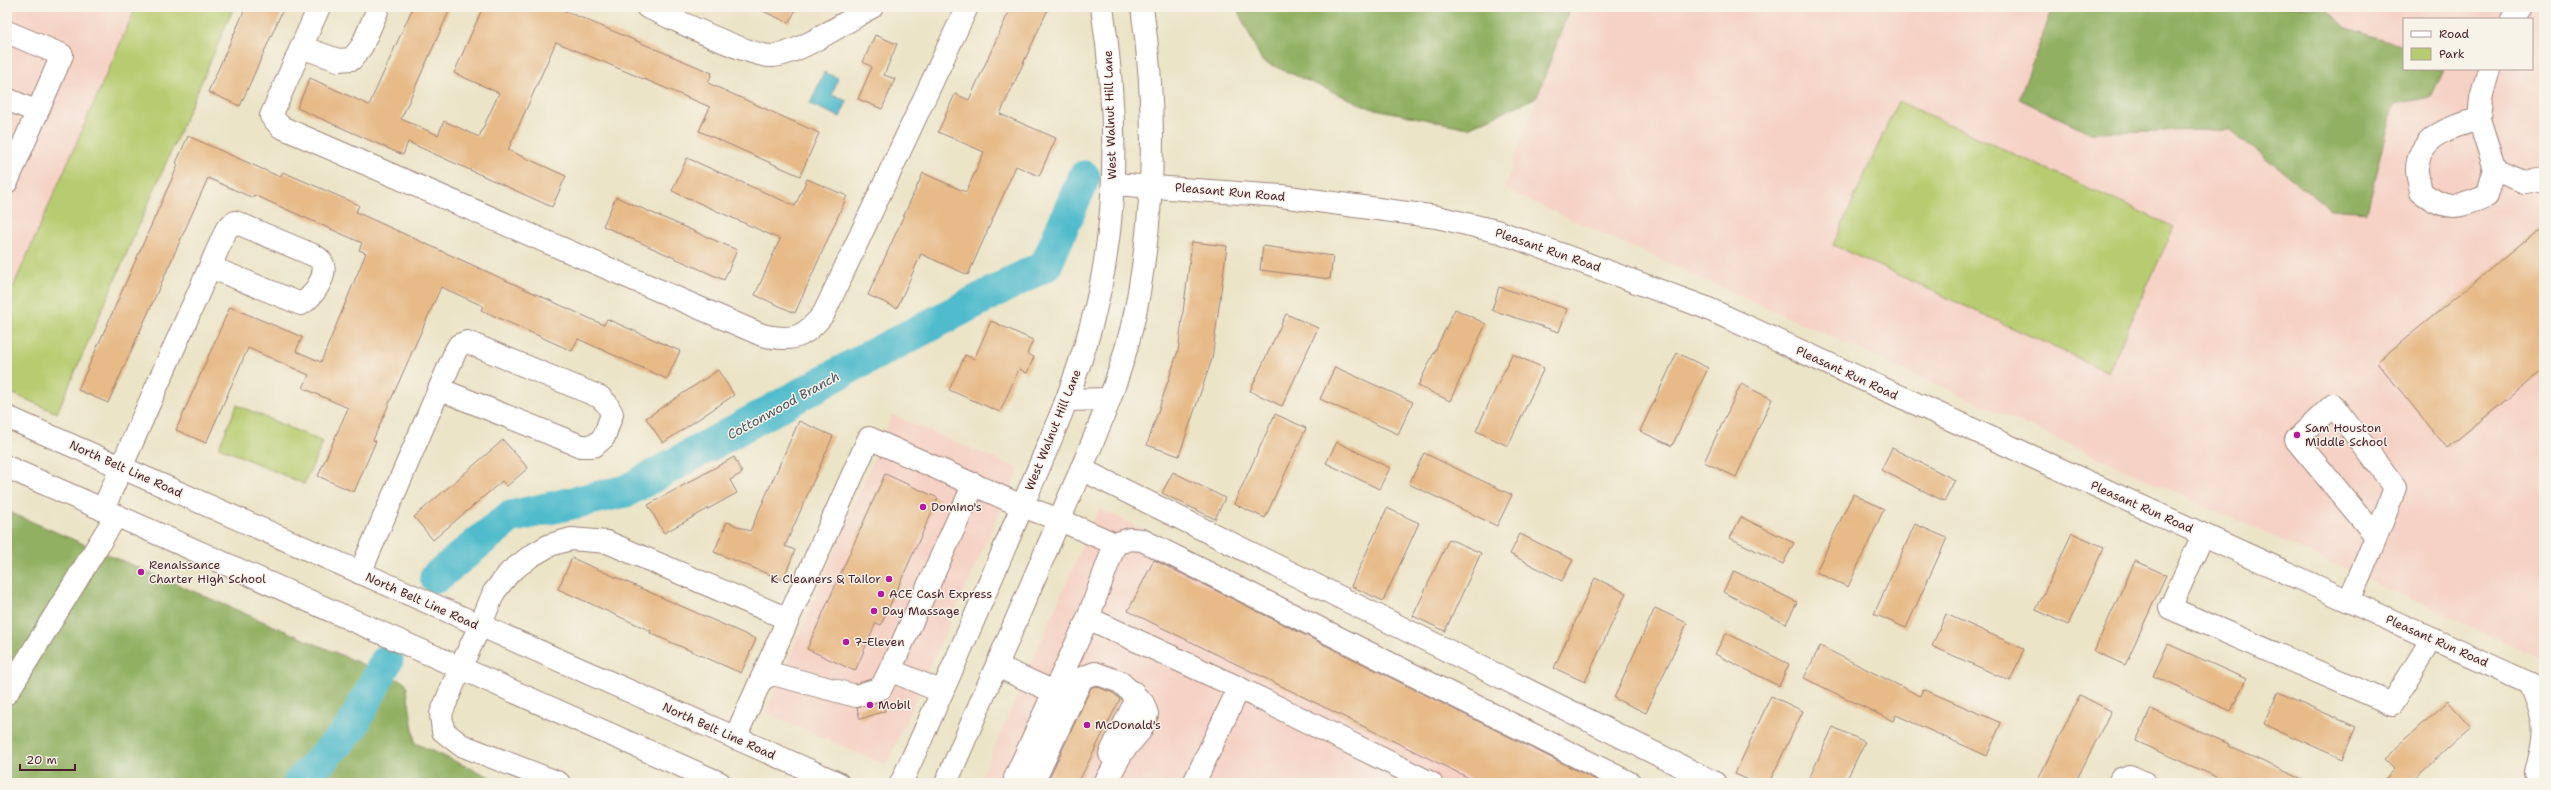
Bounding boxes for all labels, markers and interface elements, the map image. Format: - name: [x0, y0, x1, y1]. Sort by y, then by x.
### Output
- legend: [2403, 18, 2533, 70]
- text: Road: [2439, 26, 2470, 42]
- text: Park: [2439, 46, 2465, 62]
- street label: West Walnut Hill Lane: [1100, 50, 1120, 180]
- street label: Pleasant Run Road: [1174, 179, 1286, 205]
- street label: Pleasant Run Road: [1493, 224, 1603, 276]
- street label: Pleasant Run Road: [1793, 342, 1901, 404]
- street label: West Walnut Hill Lane: [1021, 367, 1085, 493]
- water label: Cottonwood Branch: [724, 368, 842, 443]
- place label: Sam Houston Middle School: [2305, 420, 2387, 450]
- marker: Sam Houston Middle School: [2292, 430, 2302, 440]
- street label: North Belt Line Road: [67, 437, 186, 501]
- street label: Pleasant Run Road: [2088, 477, 2196, 537]
- place label: Domino's: [931, 499, 982, 515]
- marker: Domino's: [918, 502, 928, 512]
- place label: Renaissance Charter High School: [149, 557, 266, 587]
- marker: Renaissance Charter High School: [136, 567, 146, 577]
- street label: North Belt Line Road: [363, 569, 482, 633]
- place label: K Cleaners & Tailor: [771, 571, 881, 587]
- marker: K Cleaners & Tailor: [884, 574, 894, 584]
- place label: ACE Cash Express: [889, 586, 992, 602]
- marker: ACE Cash Express: [876, 589, 886, 599]
- place label: Day Massage: [882, 603, 960, 619]
- marker: Day Massage: [869, 606, 879, 616]
- street label: Pleasant Run Road: [2383, 611, 2491, 671]
- place label: 7-Eleven: [854, 634, 905, 650]
- marker: 7-Eleven: [841, 637, 851, 647]
- place label: Mobil: [878, 697, 911, 713]
- street label: North Belt Line Road: [660, 699, 779, 763]
- marker: Mobil: [865, 700, 875, 710]
- place label: McDonald's: [1095, 717, 1161, 733]
- marker: McDonald's: [1082, 720, 1092, 730]
- scale bar: [20, 746, 75, 772]
- text: 20 m: [26, 752, 57, 768]

